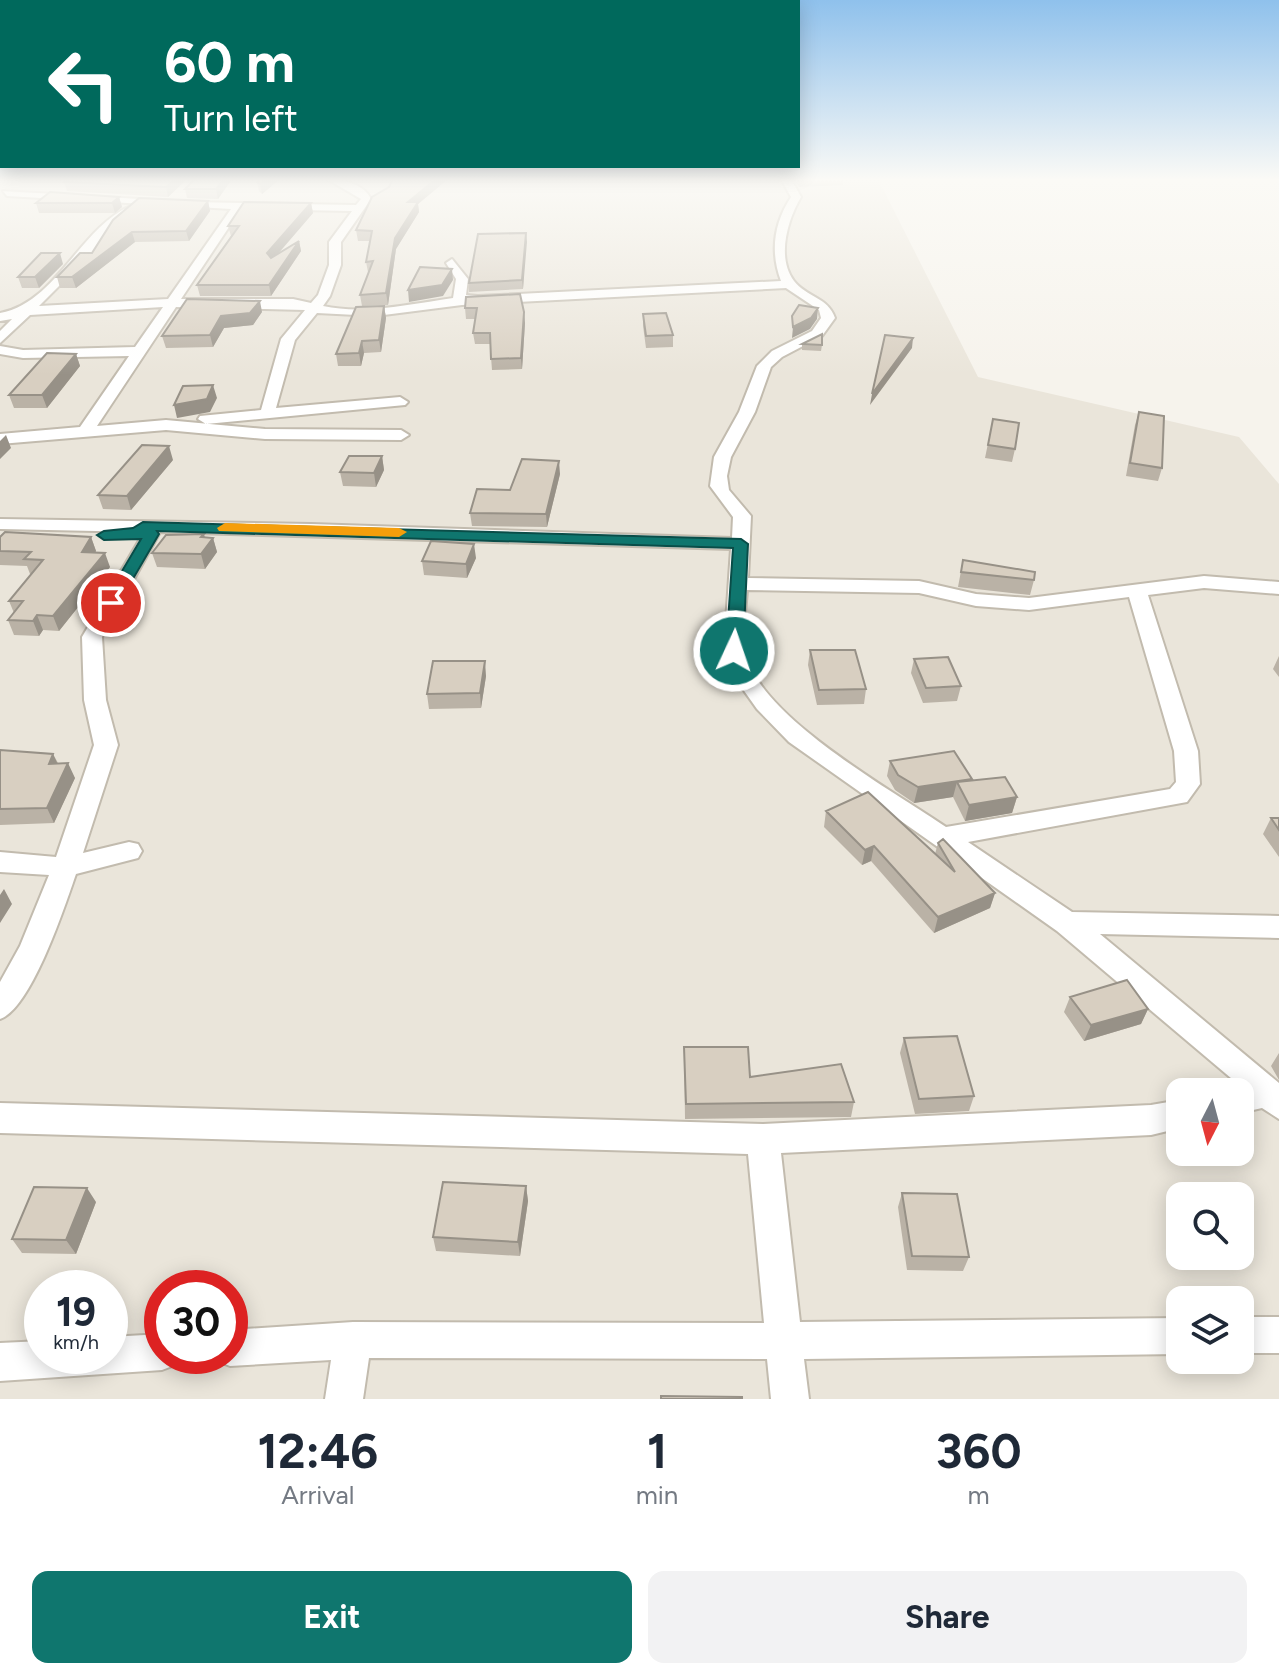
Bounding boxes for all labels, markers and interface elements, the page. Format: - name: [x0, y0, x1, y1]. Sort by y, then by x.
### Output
- text: 60 m: [164, 29, 295, 96]
- icon: left: [32, 32, 136, 136]
- text: Turn left: [164, 97, 298, 140]
- pin: [77, 569, 145, 637]
- icon: arrive: [89, 581, 133, 625]
- position arrow: [692, 609, 776, 693]
- north arrow: [1166, 1078, 1254, 1166]
- map controls: [1166, 1078, 1254, 1374]
- button: search: [1166, 1182, 1254, 1270]
- speed limit sign: 30: [144, 1270, 248, 1374]
- button: layers: [1166, 1286, 1254, 1374]
- text: 19: [56, 1288, 96, 1336]
- text: km/h: [53, 1330, 99, 1354]
- text: 12:46: [257, 1422, 378, 1480]
- text: 1: [647, 1422, 667, 1480]
- text: 360: [936, 1422, 1022, 1480]
- text: Arrival: [281, 1479, 355, 1511]
- text: min: [636, 1479, 678, 1511]
- text: m: [968, 1479, 990, 1511]
- button: Exit: [32, 1571, 632, 1663]
- button: Share: [648, 1571, 1247, 1663]

